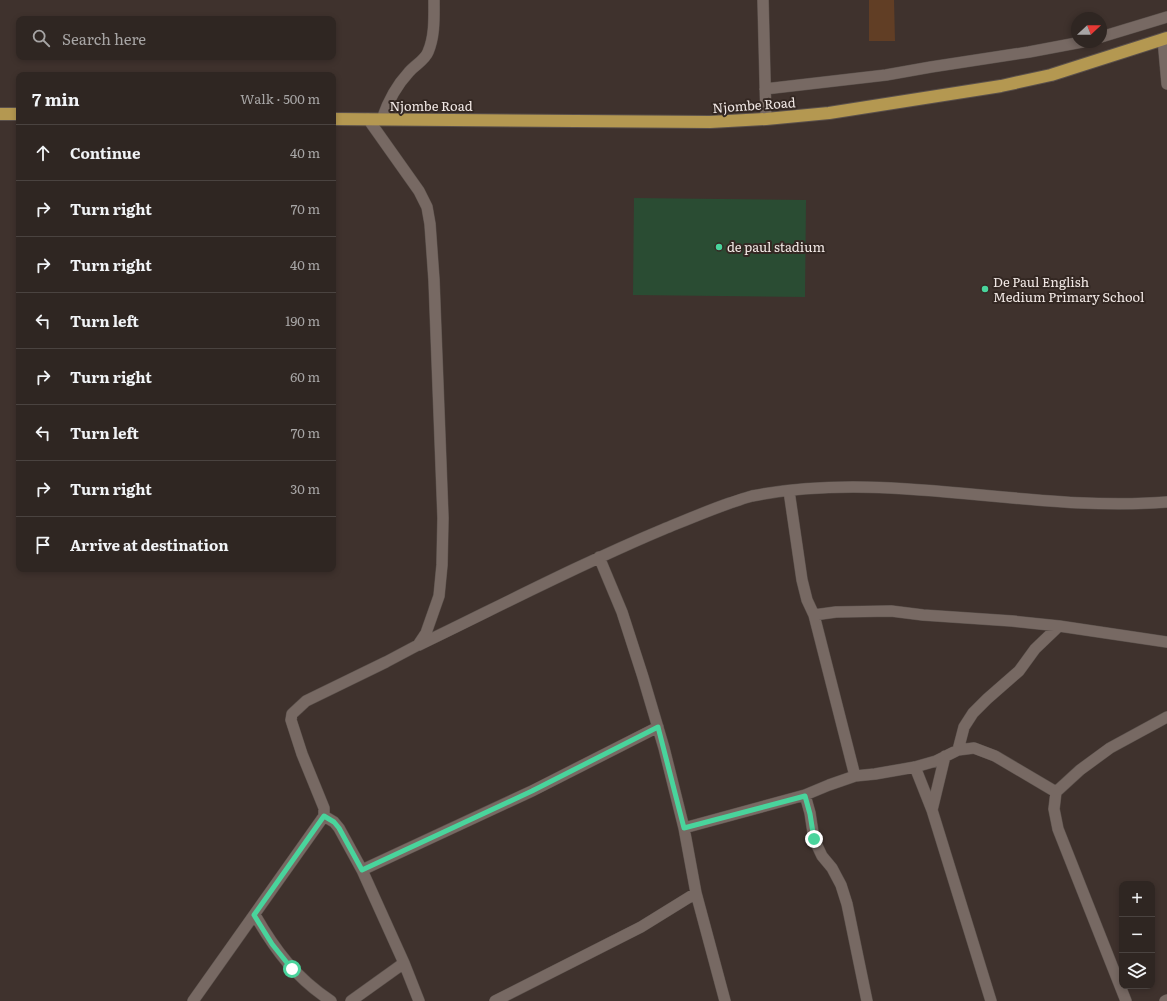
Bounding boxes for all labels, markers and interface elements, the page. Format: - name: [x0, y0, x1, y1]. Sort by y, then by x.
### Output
- north arrow: [1071, 12, 1107, 48]
- search box: [16, 16, 336, 60]
- icon: search: [30, 27, 52, 49]
- text: Search here: [62, 27, 146, 50]
- text: 7 min: [32, 86, 80, 111]
- text: Walk · 500 m: [240, 89, 320, 108]
- street label: Njombe Road: [712, 92, 796, 117]
- street label: Njombe Road: [389, 96, 473, 115]
- text: Continue: [70, 141, 140, 164]
- icon: ahead: [32, 142, 54, 164]
- text: 40 m: [290, 143, 320, 162]
- text: Turn right: [70, 197, 152, 220]
- icon: right: [32, 198, 54, 220]
- text: 70 m: [291, 199, 320, 218]
- place label: de paul stadium: [727, 237, 825, 256]
- marker: de paul stadium: [714, 242, 724, 252]
- text: Turn right: [70, 253, 152, 276]
- icon: right: [32, 254, 54, 276]
- text: 40 m: [290, 255, 320, 274]
- place label: De Paul English Medium Primary School: [993, 272, 1145, 306]
- marker: De Paul English Medium Primary School: [980, 284, 990, 294]
- text: Turn left: [70, 309, 139, 332]
- icon: left: [32, 310, 54, 332]
- text: 190 m: [285, 311, 320, 330]
- text: Turn right: [70, 365, 152, 388]
- icon: right: [32, 366, 54, 388]
- text: 60 m: [290, 367, 320, 386]
- text: Turn left: [70, 421, 139, 444]
- icon: left: [32, 422, 54, 444]
- text: 70 m: [291, 423, 320, 442]
- text: Turn right: [70, 477, 152, 500]
- icon: right: [32, 478, 54, 500]
- text: 30 m: [290, 479, 320, 498]
- text: Arrive at destination: [70, 533, 229, 556]
- icon: arrive: [32, 534, 54, 556]
- route end: [805, 830, 823, 848]
- map controls: [1119, 881, 1155, 989]
- button: +: [1119, 881, 1155, 917]
- button: −: [1119, 917, 1155, 953]
- button: layers: [1119, 953, 1155, 989]
- route start: [283, 960, 301, 978]

